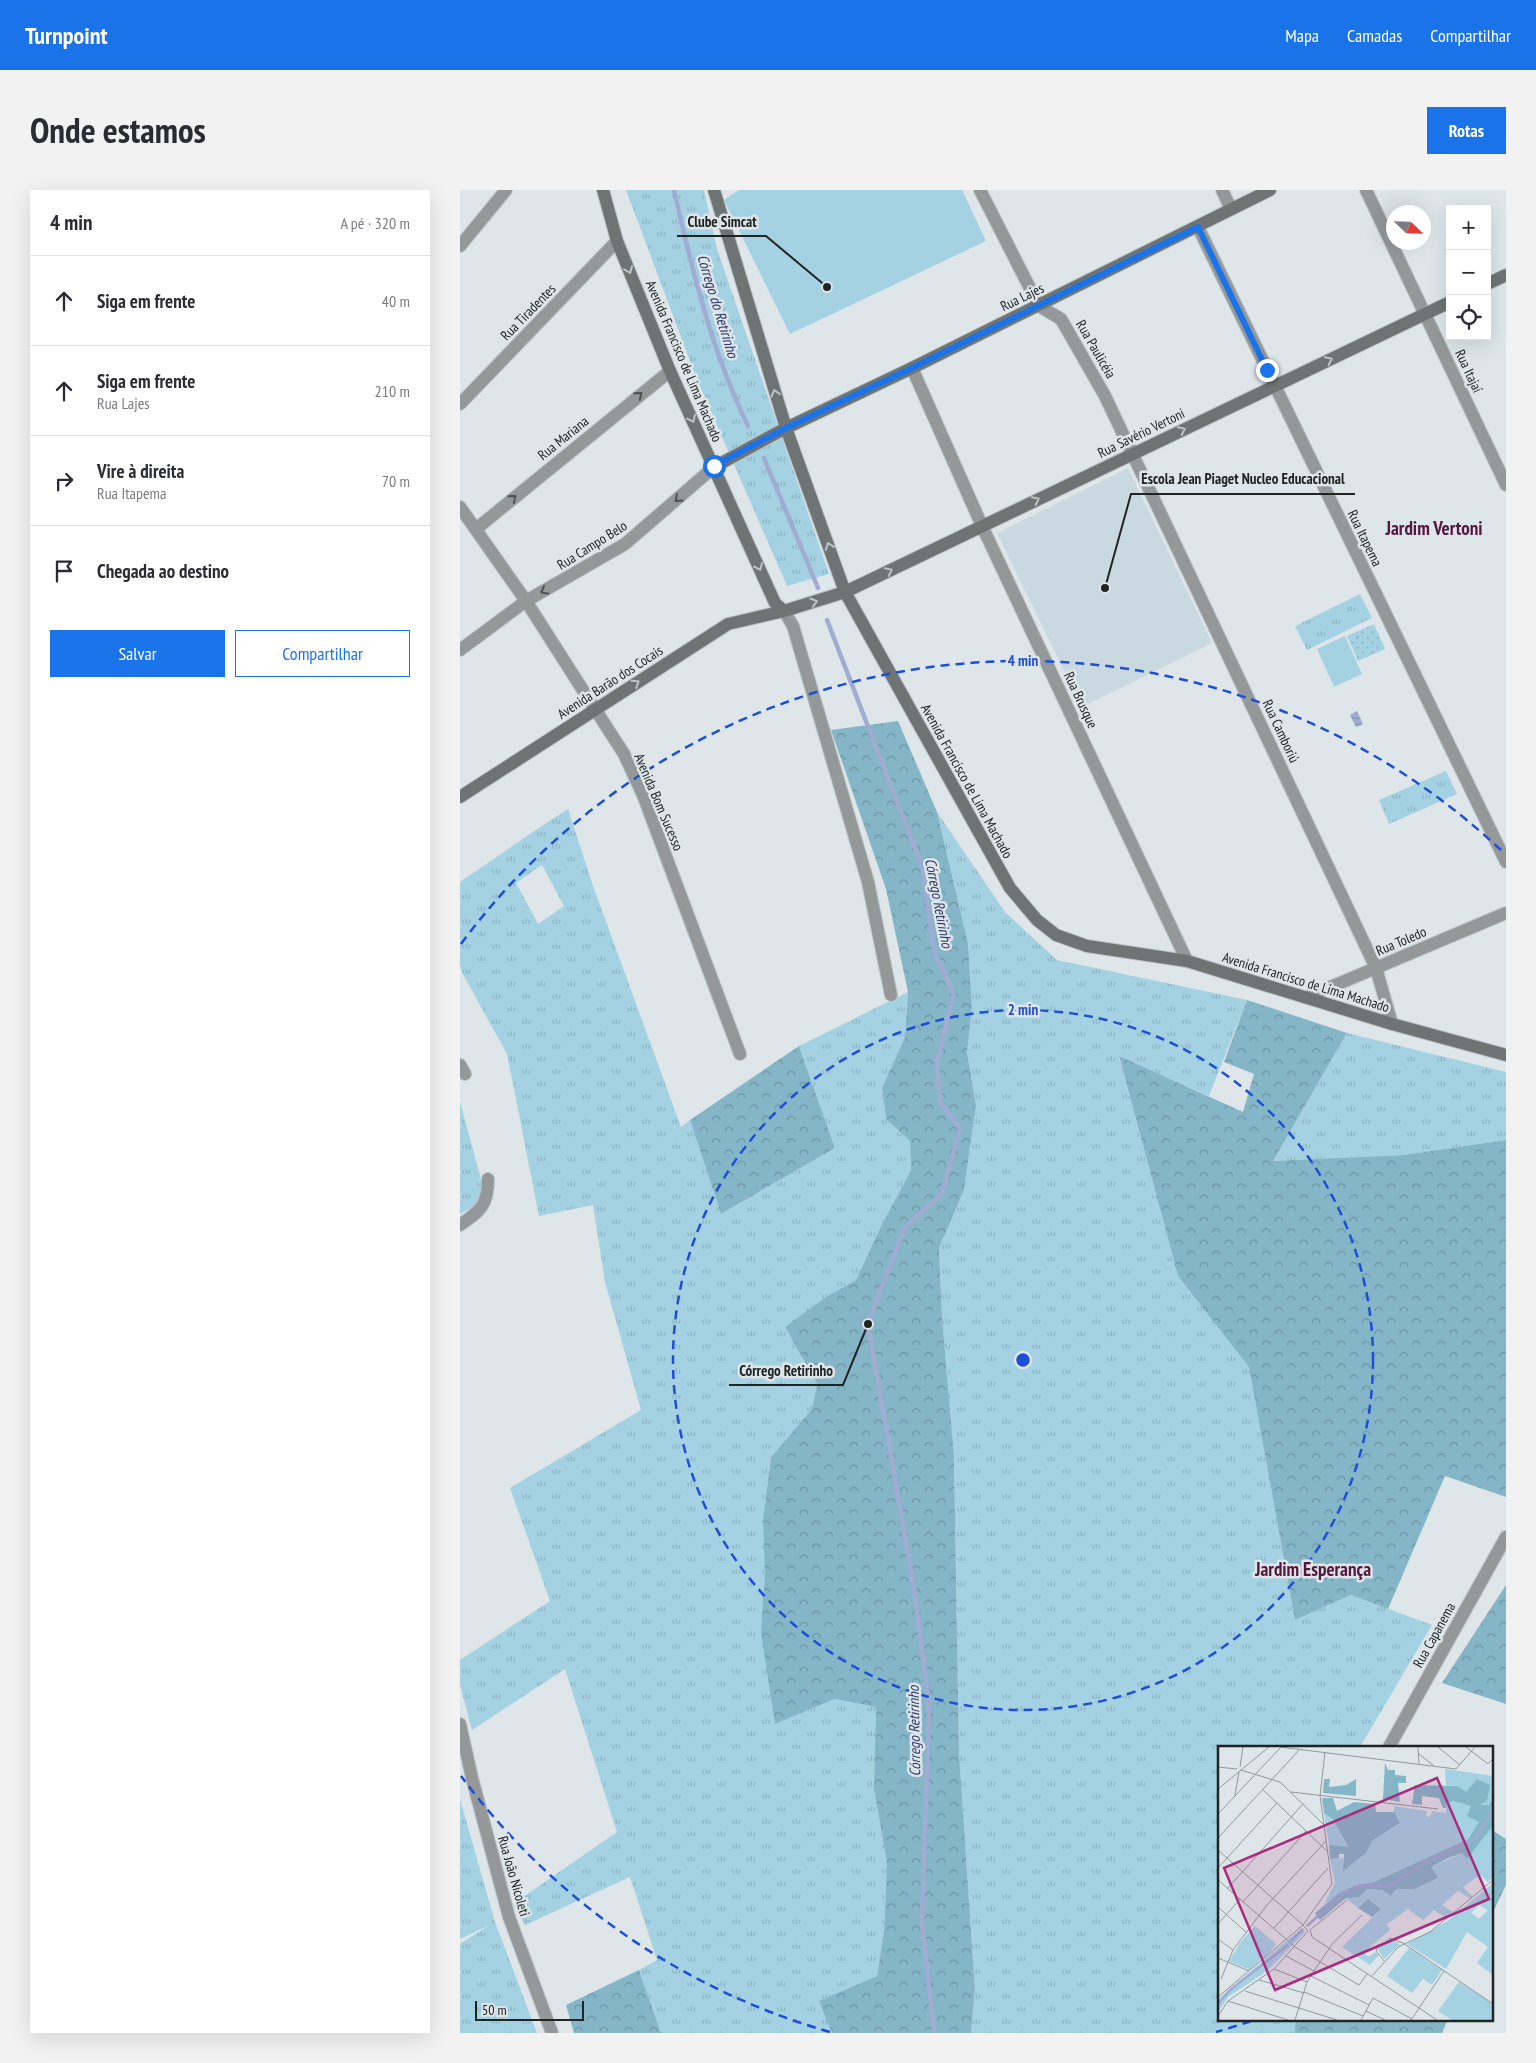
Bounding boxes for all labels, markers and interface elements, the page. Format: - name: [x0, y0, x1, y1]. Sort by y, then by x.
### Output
- text: Turnpoint: [25, 20, 107, 51]
- text: Mapa: [1285, 24, 1319, 47]
- text: Camadas: [1347, 24, 1402, 47]
- text: Compartilhar: [1430, 24, 1511, 47]
- text: Onde estamos: [30, 107, 206, 153]
- button: Rotas: [1427, 107, 1506, 154]
- north arrow: [1386, 205, 1431, 250]
- map controls: [1446, 205, 1491, 340]
- button: +: [1446, 205, 1491, 250]
- callout: Clube Simcat: [677, 206, 766, 236]
- text: 4 min: [50, 209, 92, 236]
- text: Clube Simcat: [687, 212, 757, 231]
- text: A pé · 320 m: [340, 213, 410, 233]
- button: −: [1446, 250, 1491, 295]
- water label: Córrego do Retirinho: [693, 252, 743, 361]
- one-way arrow: [622, 265, 633, 274]
- street label: Avenida Francisco de Lima Machado: [642, 277, 726, 445]
- street label: Rua Lajes: [997, 279, 1047, 315]
- street label: Rua Tiradentes: [497, 280, 560, 344]
- icon: ahead: [50, 287, 78, 315]
- text: Siga em frente: [97, 289, 195, 313]
- text: 40 m: [382, 291, 410, 311]
- button: locate: [1446, 295, 1491, 340]
- street label: Rua Paulicéia: [1072, 317, 1120, 381]
- street label: Rua Itajaí: [1451, 346, 1487, 396]
- one-way arrow: [1324, 356, 1333, 366]
- route end: [1256, 359, 1279, 382]
- text: Siga em frente: [97, 369, 195, 393]
- icon: ahead: [50, 377, 78, 405]
- text: 210 m: [375, 381, 410, 401]
- one-way arrow: [771, 389, 781, 397]
- one-way arrow: [634, 392, 643, 401]
- text: Rua Lajes: [97, 393, 150, 413]
- street label: Rua Savério Vertoni: [1095, 404, 1187, 462]
- street label: Rua Mariana: [534, 412, 592, 464]
- one-way arrow: [686, 414, 696, 423]
- one-way arrow: [1177, 426, 1186, 436]
- route start: [703, 455, 726, 478]
- text: Vire à direita: [97, 459, 184, 483]
- callout: Escola Jean Piaget Nucleo Educacional: [1131, 464, 1355, 494]
- icon: right: [50, 467, 78, 495]
- text: Escola Jean Piaget Nucleo Educacional: [1141, 469, 1345, 488]
- text: 70 m: [382, 471, 410, 491]
- text: Rua Itapema: [97, 483, 166, 503]
- one-way arrow: [674, 493, 683, 502]
- one-way arrow: [508, 495, 517, 504]
- one-way arrow: [1031, 496, 1040, 507]
- street label: Rua Itapema: [1344, 507, 1386, 569]
- street label: Rua Campo Belo: [554, 516, 630, 574]
- district label: Jardim Vertoni: [1385, 516, 1482, 540]
- one-way arrow: [825, 542, 835, 551]
- icon: arrive: [50, 557, 78, 585]
- text: Chegada ao destino: [97, 559, 229, 583]
- one-way arrow: [753, 562, 763, 571]
- one-way arrow: [884, 567, 893, 577]
- one-way arrow: [541, 585, 550, 595]
- one-way arrow: [810, 597, 818, 607]
- button: Salvar: [50, 630, 225, 677]
- button: Compartilhar: [235, 630, 410, 677]
- street label: Avenida Barão dos Cocais: [554, 641, 666, 723]
- text: 4 min: [1008, 651, 1038, 670]
- street label: Rua Brusque: [1060, 669, 1102, 731]
- one-way arrow: [631, 680, 640, 689]
- street label: Rua Camboriú: [1259, 697, 1303, 765]
- street label: Avenida Francisco de Lima Machado: [917, 701, 1017, 861]
- street label: Avenida Bom Sucesso: [630, 751, 688, 853]
- water label: Córrego Retirinho: [921, 857, 957, 951]
- street label: Rua Toledo: [1373, 922, 1429, 960]
- street label: Avenida Francisco de Lima Machado: [1220, 948, 1392, 1016]
- text: 2 min: [1008, 1000, 1038, 1019]
- centre of rings: [1014, 1351, 1032, 1369]
- callout: Córrego Retirinho: [729, 1355, 843, 1385]
- text: Córrego Retirinho: [739, 1361, 833, 1380]
- district label: Jardim Esperança: [1254, 1557, 1371, 1581]
- street label: Rua Capanema: [1409, 1599, 1459, 1671]
- water label: Córrego Retirinho: [904, 1684, 924, 1776]
- inset map: [1218, 1746, 1494, 2020]
- street label: Rua João Nicoleti: [494, 1834, 534, 1918]
- scale bar: [475, 1998, 584, 2021]
- text: 50 m: [482, 2001, 507, 2019]

